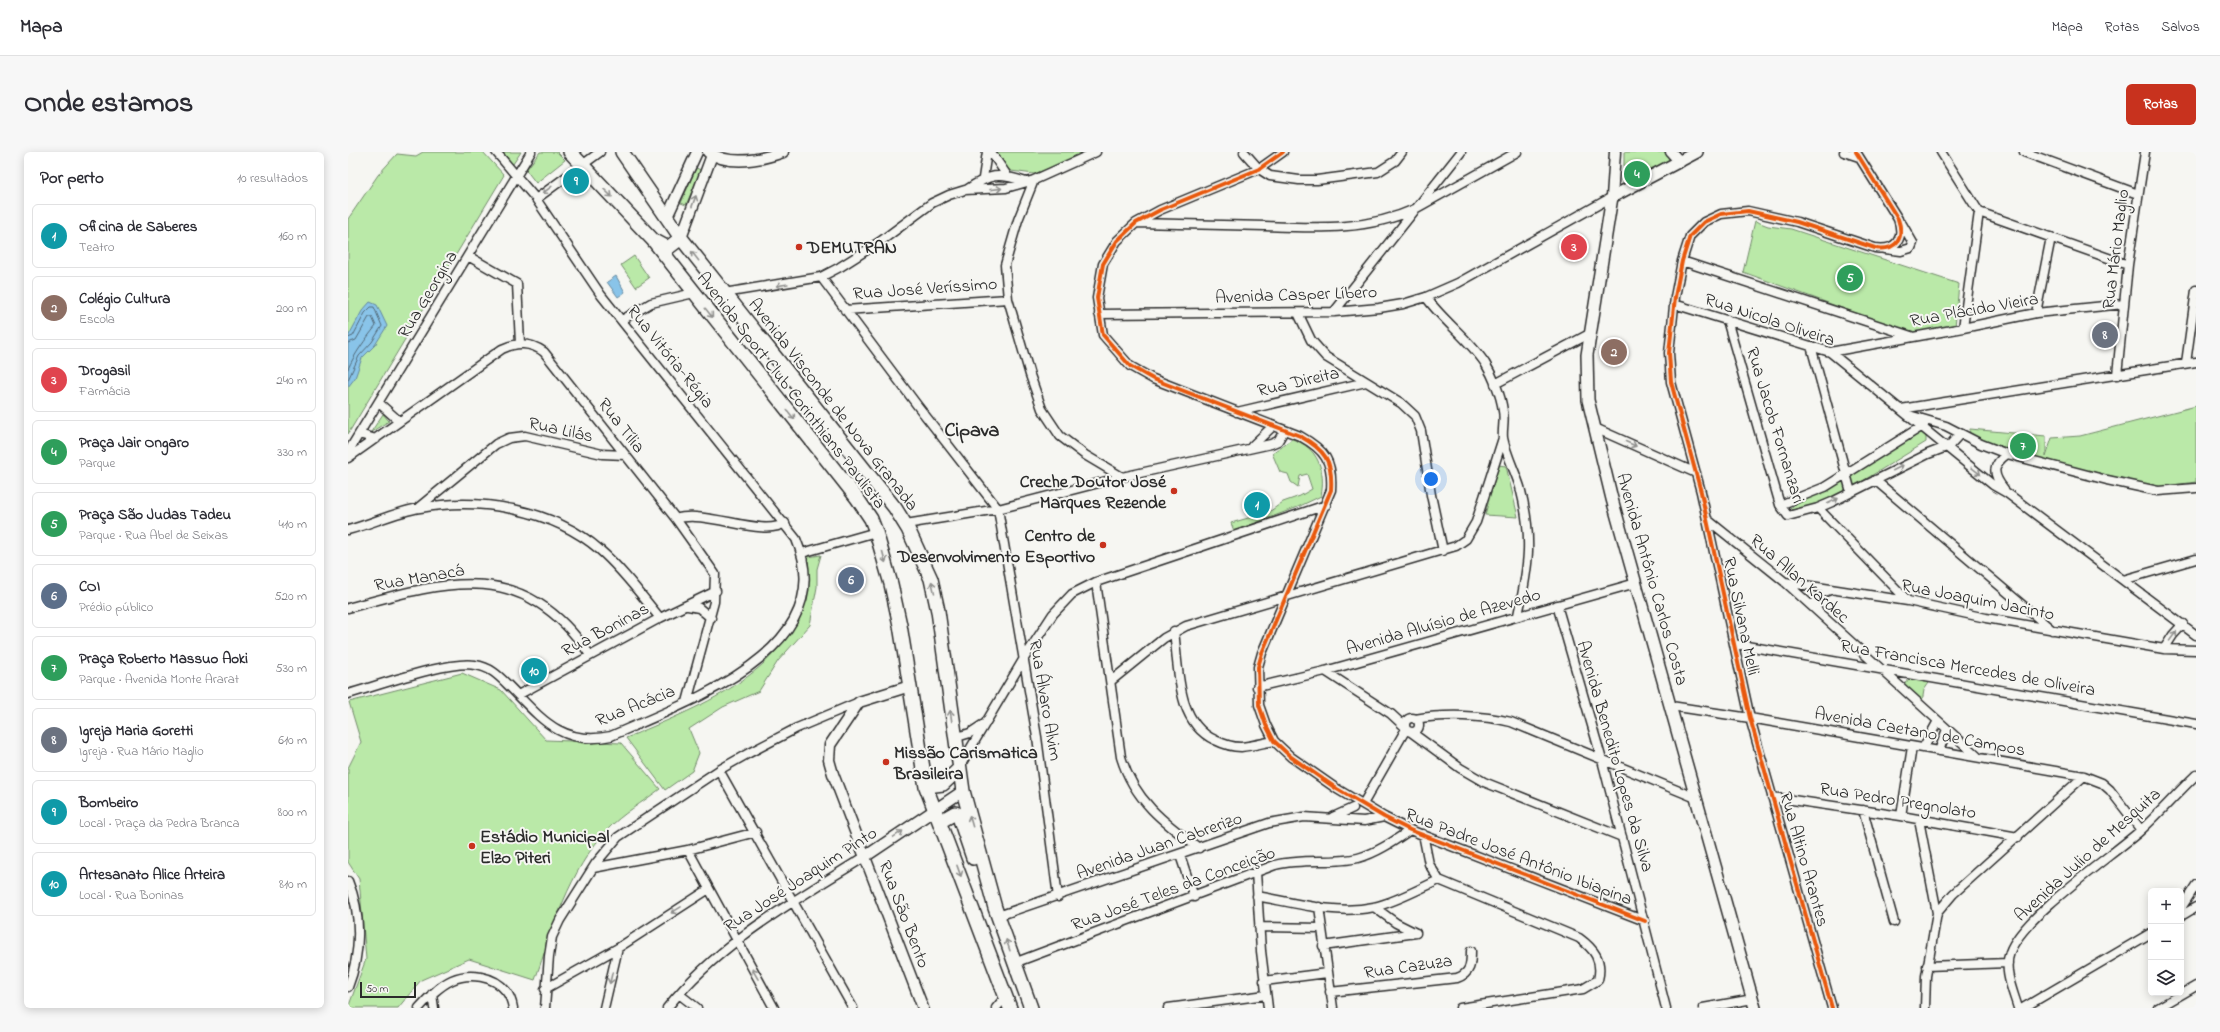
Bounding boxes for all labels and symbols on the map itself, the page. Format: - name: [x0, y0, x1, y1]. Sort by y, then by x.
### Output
- pin: 4: [1624, 159, 1650, 189]
- pin: 9: [563, 166, 589, 196]
- one-way arrow: [989, 185, 1002, 193]
- one-way arrow: [542, 186, 553, 194]
- street label: Rua Mário Maglio: [2097, 188, 2138, 311]
- one-way arrow: [603, 189, 613, 198]
- one-way arrow: [691, 196, 699, 208]
- pin: 3: [1561, 232, 1587, 262]
- place label: DEMUTRAN: [806, 236, 897, 262]
- marker: DEMUTRAN: [794, 242, 804, 252]
- street label: Rua Georgina: [392, 246, 466, 345]
- one-way arrow: [691, 251, 700, 262]
- pin: 5: [1837, 263, 1863, 293]
- street label: Avenida Sport Club Corinthians Paulista: [689, 267, 891, 515]
- street label: Rua José Veríssimo: [852, 272, 998, 308]
- street label: Avenida Casper Líbero: [1215, 280, 1378, 312]
- one-way arrow: [776, 281, 789, 289]
- street label: Rua Plácido Vieira: [1908, 287, 2041, 335]
- street label: Rua Nicola Oliveira: [1701, 288, 1838, 354]
- street label: Avenida Visconde de Nova Granada: [741, 293, 924, 517]
- street label: Rua Vitória-Régia: [619, 300, 719, 415]
- one-way arrow: [705, 308, 714, 319]
- pin: 8: [2092, 320, 2118, 350]
- pin: 2: [1601, 337, 1627, 367]
- street label: Rua Jacob Fornanzari: [1738, 344, 1810, 507]
- street label: Rua Direita: [1255, 361, 1342, 405]
- street label: Rua Tília: [590, 393, 650, 459]
- one-way arrow: [786, 409, 795, 420]
- street label: Rua Lilás: [526, 411, 595, 450]
- district label: Cipava: [945, 417, 1000, 446]
- pin: 7: [2010, 431, 2036, 461]
- one-way arrow: [1624, 441, 1636, 448]
- one-way arrow: [1892, 464, 1904, 472]
- one-way arrow: [1970, 467, 1981, 475]
- your location: [1421, 469, 1441, 489]
- place label: Creche Doutor José Marques Rezende: [1020, 470, 1167, 517]
- street label: Avenida Antônio Carlos Costa: [1608, 470, 1694, 689]
- marker: Creche Doutor José Marques Rezende: [1169, 486, 1179, 496]
- pin: 1: [1244, 490, 1270, 520]
- one-way arrow: [1827, 497, 1839, 504]
- place label: Centro de Desenvolvimento Esportivo: [896, 524, 1096, 571]
- street label: Rua Allan Kardec: [1743, 529, 1854, 630]
- marker: Centro de Desenvolvimento Esportivo: [1098, 540, 1108, 550]
- one-way arrow: [881, 550, 888, 563]
- street label: Rua Silvana Melli: [1715, 555, 1765, 678]
- street label: Rua Manacá: [372, 558, 466, 600]
- pin: 6: [838, 565, 864, 595]
- street label: Rua Joaquim Jacinto: [1899, 573, 2057, 629]
- one-way arrow: [929, 581, 937, 594]
- street label: Avenida Aluísio de Azevedo: [1343, 583, 1544, 663]
- street label: Rua Boninas: [558, 597, 654, 665]
- one-way arrow: [2168, 630, 2177, 641]
- street label: Rua Francisca Mercedes de Oliveira: [1838, 634, 2097, 704]
- street label: Rua Álvaro Alvim: [1021, 638, 1068, 763]
- street label: Avenida Benedito Lopes da Silva: [1569, 638, 1660, 875]
- pin: 10: [521, 656, 547, 686]
- street label: Rua Acácia: [592, 679, 679, 735]
- street label: Avenida Caetano de Campos: [1812, 702, 2027, 764]
- one-way arrow: [947, 710, 955, 723]
- place label: Missão Carismatica Brasileira: [893, 741, 1038, 788]
- marker: Missão Carismatica Brasileira: [881, 757, 891, 767]
- street label: Rua Pedro Pregnolato: [1817, 777, 1978, 828]
- street label: Avenida Julio de Mesquita: [2009, 782, 2168, 929]
- street label: Rua Altino Arantes: [1771, 789, 1835, 930]
- street label: Rua Padre José Antônio Ibiapina: [1401, 802, 1636, 913]
- street label: Avenida Juan Cabrerizo: [1073, 806, 1246, 887]
- one-way arrow: [967, 814, 974, 827]
- street label: Rua José Joaquim Pinto: [719, 821, 883, 940]
- place label: Estádio Municipal Elzo Piteri: [480, 825, 610, 872]
- one-way arrow: [892, 830, 903, 838]
- marker: Estádio Municipal Elzo Piteri: [467, 841, 477, 851]
- street label: Rua José Teles da Conceição: [1068, 841, 1279, 939]
- street label: Rua São Bento: [871, 857, 936, 972]
- one-way arrow: [956, 864, 964, 876]
- one-way arrow: [671, 906, 682, 914]
- one-way arrow: [1004, 939, 1011, 952]
- street label: Rua Cazuza: [1362, 949, 1454, 987]
- one-way arrow: [751, 968, 759, 980]
- one-way arrow: [607, 971, 615, 984]
- scale bar: [360, 980, 416, 999]

